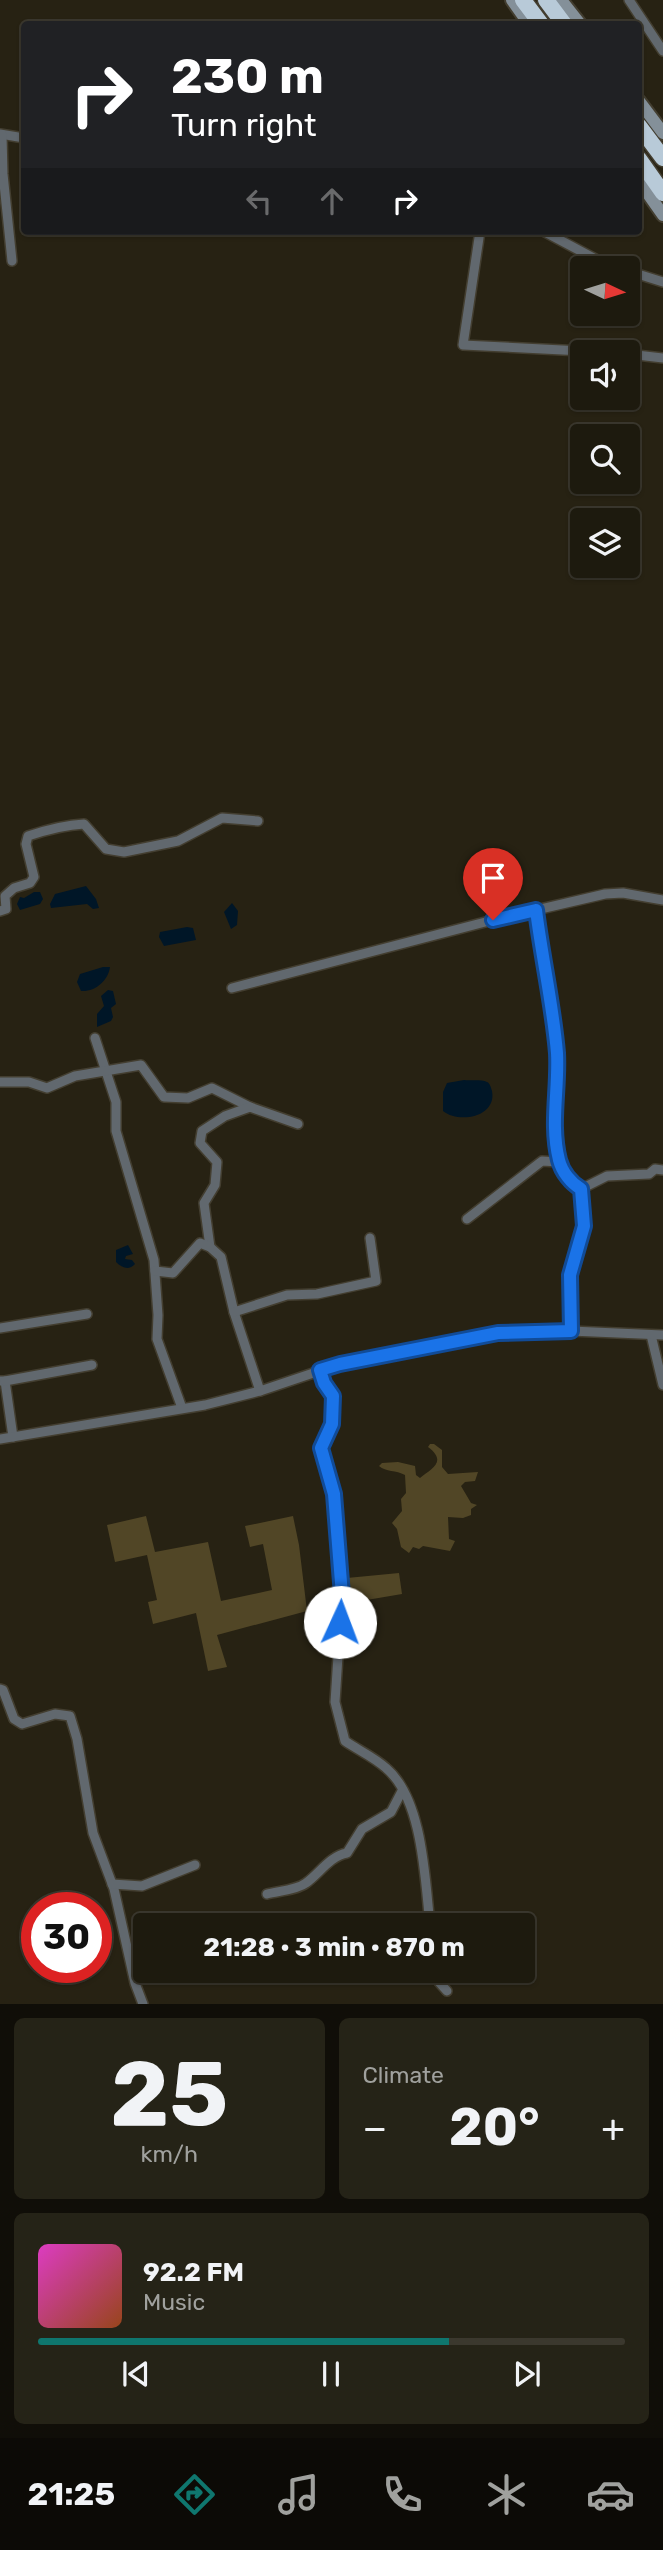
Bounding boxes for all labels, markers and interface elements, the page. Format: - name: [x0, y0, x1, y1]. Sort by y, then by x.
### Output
- text: 230 m: [171, 47, 324, 105]
- icon: right: [56, 49, 147, 140]
- text: Turn right: [171, 106, 316, 144]
- icon: left: [240, 182, 278, 220]
- icon: ahead: [313, 182, 351, 220]
- icon: right: [386, 182, 424, 220]
- north arrow: [570, 256, 640, 326]
- map controls: [570, 256, 640, 578]
- button: sound: [570, 340, 640, 410]
- button: search: [570, 424, 640, 494]
- button: layers: [570, 508, 640, 578]
- pin: [463, 848, 523, 920]
- icon: arrive: [474, 859, 512, 897]
- position arrow: [303, 1585, 377, 1659]
- speed limit sign: 30: [21, 1892, 112, 1983]
- text: 21:28 · 3 min · 870 m: [203, 1932, 465, 1963]
- text: 25: [110, 2040, 228, 2148]
- text: Climate: [363, 2061, 444, 2089]
- text: 20°: [449, 2096, 540, 2158]
- text: −: [363, 2105, 387, 2151]
- text: +: [601, 2105, 625, 2151]
- text: km/h: [141, 2140, 198, 2168]
- text: 92.2 FM: [143, 2257, 244, 2288]
- text: Music: [143, 2288, 205, 2316]
- icon: previous: [117, 2355, 155, 2393]
- icon: pause: [312, 2355, 350, 2393]
- icon: next: [508, 2355, 546, 2393]
- icon: directions: [170, 2470, 219, 2519]
- icon: music: [274, 2470, 323, 2519]
- icon: phone: [378, 2470, 427, 2519]
- icon: climate: [482, 2470, 531, 2519]
- icon: car: [586, 2470, 635, 2519]
- text: 21:25: [28, 2475, 115, 2513]

